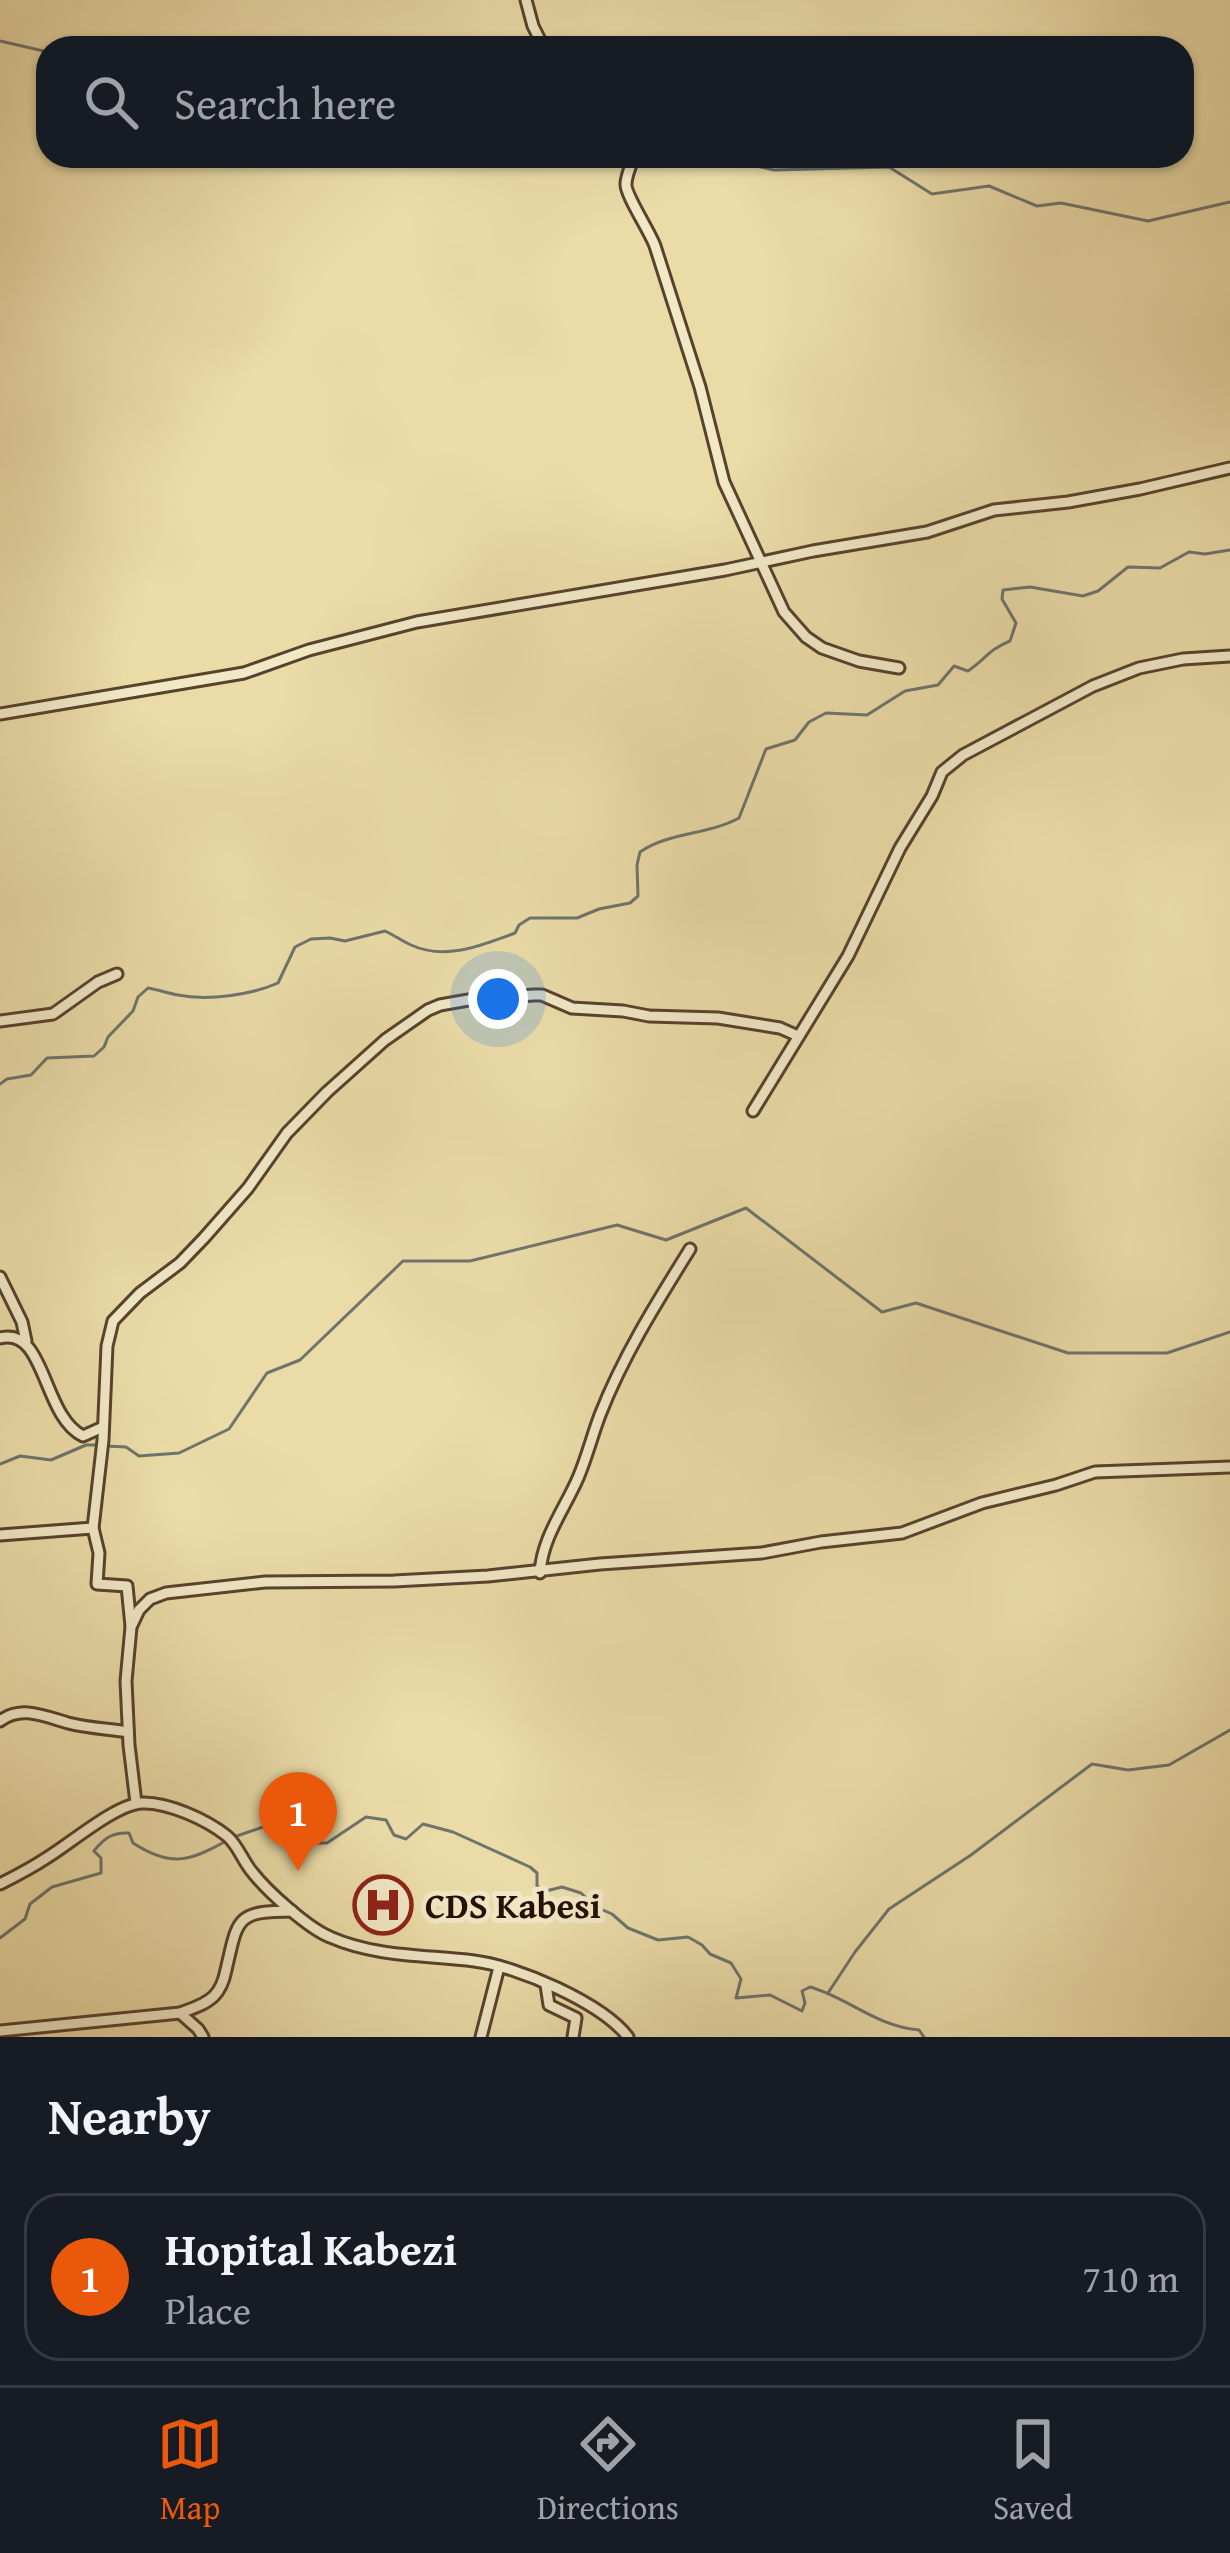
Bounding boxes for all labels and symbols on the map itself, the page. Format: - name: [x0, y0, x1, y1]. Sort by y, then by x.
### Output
- your location: [468, 969, 528, 1029]
- pin: 1: [259, 1772, 337, 1871]
- hospital icon: CDS Kabesi: [352, 1874, 414, 1936]
- place label: CDS Kabesi: [425, 1878, 601, 1931]

